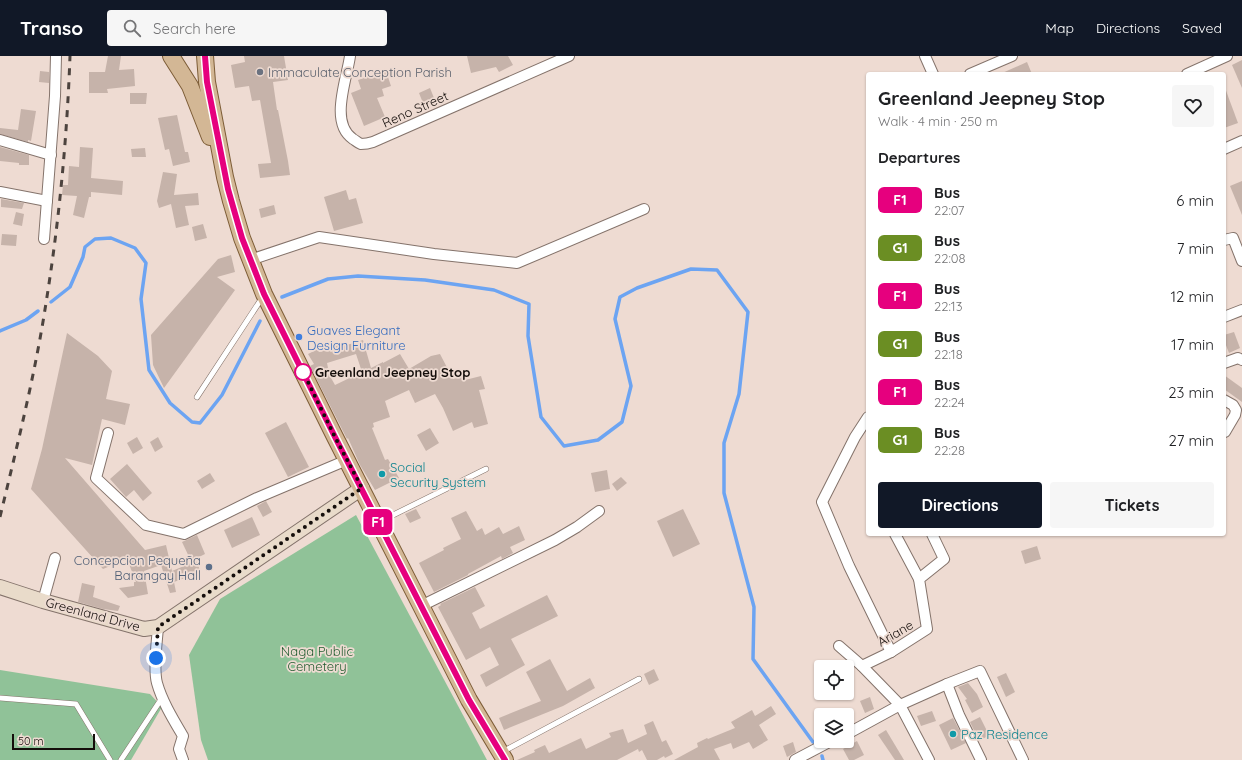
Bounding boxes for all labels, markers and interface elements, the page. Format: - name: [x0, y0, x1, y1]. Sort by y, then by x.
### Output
- search box: [107, 10, 387, 46]
- text: Transo: [20, 16, 83, 40]
- icon: search: [121, 17, 143, 39]
- text: Search here: [153, 19, 236, 38]
- text: Map: [1045, 19, 1074, 37]
- text: Directions: [1096, 19, 1160, 37]
- text: Saved: [1182, 19, 1222, 37]
- place label: Immaculate Conception Parish: [268, 64, 452, 80]
- marker: Immaculate Conception Parish: [255, 67, 265, 77]
- button: heart: [1172, 85, 1214, 127]
- text: Greenland Jeepney Stop: [878, 86, 1105, 110]
- street label: Reno Street: [380, 87, 450, 131]
- text: Walk · 4 min · 250 m: [878, 113, 998, 129]
- text: Departures: [878, 148, 960, 167]
- text: Bus: [934, 183, 960, 202]
- text: F1: [893, 191, 907, 209]
- text: 6 min: [1176, 191, 1214, 210]
- text: 22:07: [934, 202, 965, 218]
- text: Bus: [934, 231, 960, 250]
- text: G1: [892, 239, 908, 257]
- text: 7 min: [1177, 239, 1214, 258]
- text: 22:08: [934, 250, 966, 266]
- text: Bus: [934, 279, 960, 298]
- text: F1: [893, 287, 907, 305]
- text: 12 min: [1170, 287, 1214, 306]
- text: 22:13: [934, 298, 962, 314]
- place label: Guaves Elegant Design Furniture: [307, 322, 406, 353]
- text: Bus: [934, 327, 960, 346]
- marker: Guaves Elegant Design Furniture: [294, 332, 304, 342]
- text: G1: [892, 335, 908, 353]
- text: 17 min: [1171, 335, 1214, 354]
- text: 22:18: [934, 346, 963, 362]
- marker: Greenland Jeepney Stop: [294, 363, 312, 381]
- place label: Greenland Jeepney Stop: [315, 364, 470, 380]
- text: Bus: [934, 375, 960, 394]
- text: F1: [893, 383, 907, 401]
- text: 23 min: [1168, 383, 1214, 402]
- text: 22:24: [934, 394, 965, 410]
- text: Bus: [934, 423, 960, 442]
- text: G1: [892, 431, 908, 449]
- text: 27 min: [1169, 431, 1214, 450]
- text: 22:28: [934, 442, 965, 458]
- place label: Social Security System: [390, 459, 486, 490]
- marker: Social Security System: [377, 469, 387, 479]
- button: Directions: [878, 482, 1042, 528]
- button: Tickets: [1050, 482, 1214, 528]
- line badge: F1: [360, 509, 396, 535]
- text: F1: [371, 513, 385, 531]
- place label: Concepcion Pequeña Barangay Hall: [74, 552, 201, 583]
- marker: Concepcion Pequeña Barangay Hall: [204, 562, 214, 572]
- street label: Greenland Drive: [44, 594, 142, 634]
- street label: Ariane: [874, 616, 916, 650]
- park label: Naga Public Cemetery: [281, 643, 353, 674]
- your location: [146, 648, 166, 668]
- map controls: [814, 660, 854, 748]
- button: locate: [814, 660, 854, 700]
- button: layers: [814, 708, 854, 748]
- place label: Paz Residence: [961, 726, 1048, 742]
- marker: Paz Residence: [948, 729, 958, 739]
- scale bar: [12, 732, 95, 751]
- text: 50 m: [18, 734, 44, 748]

